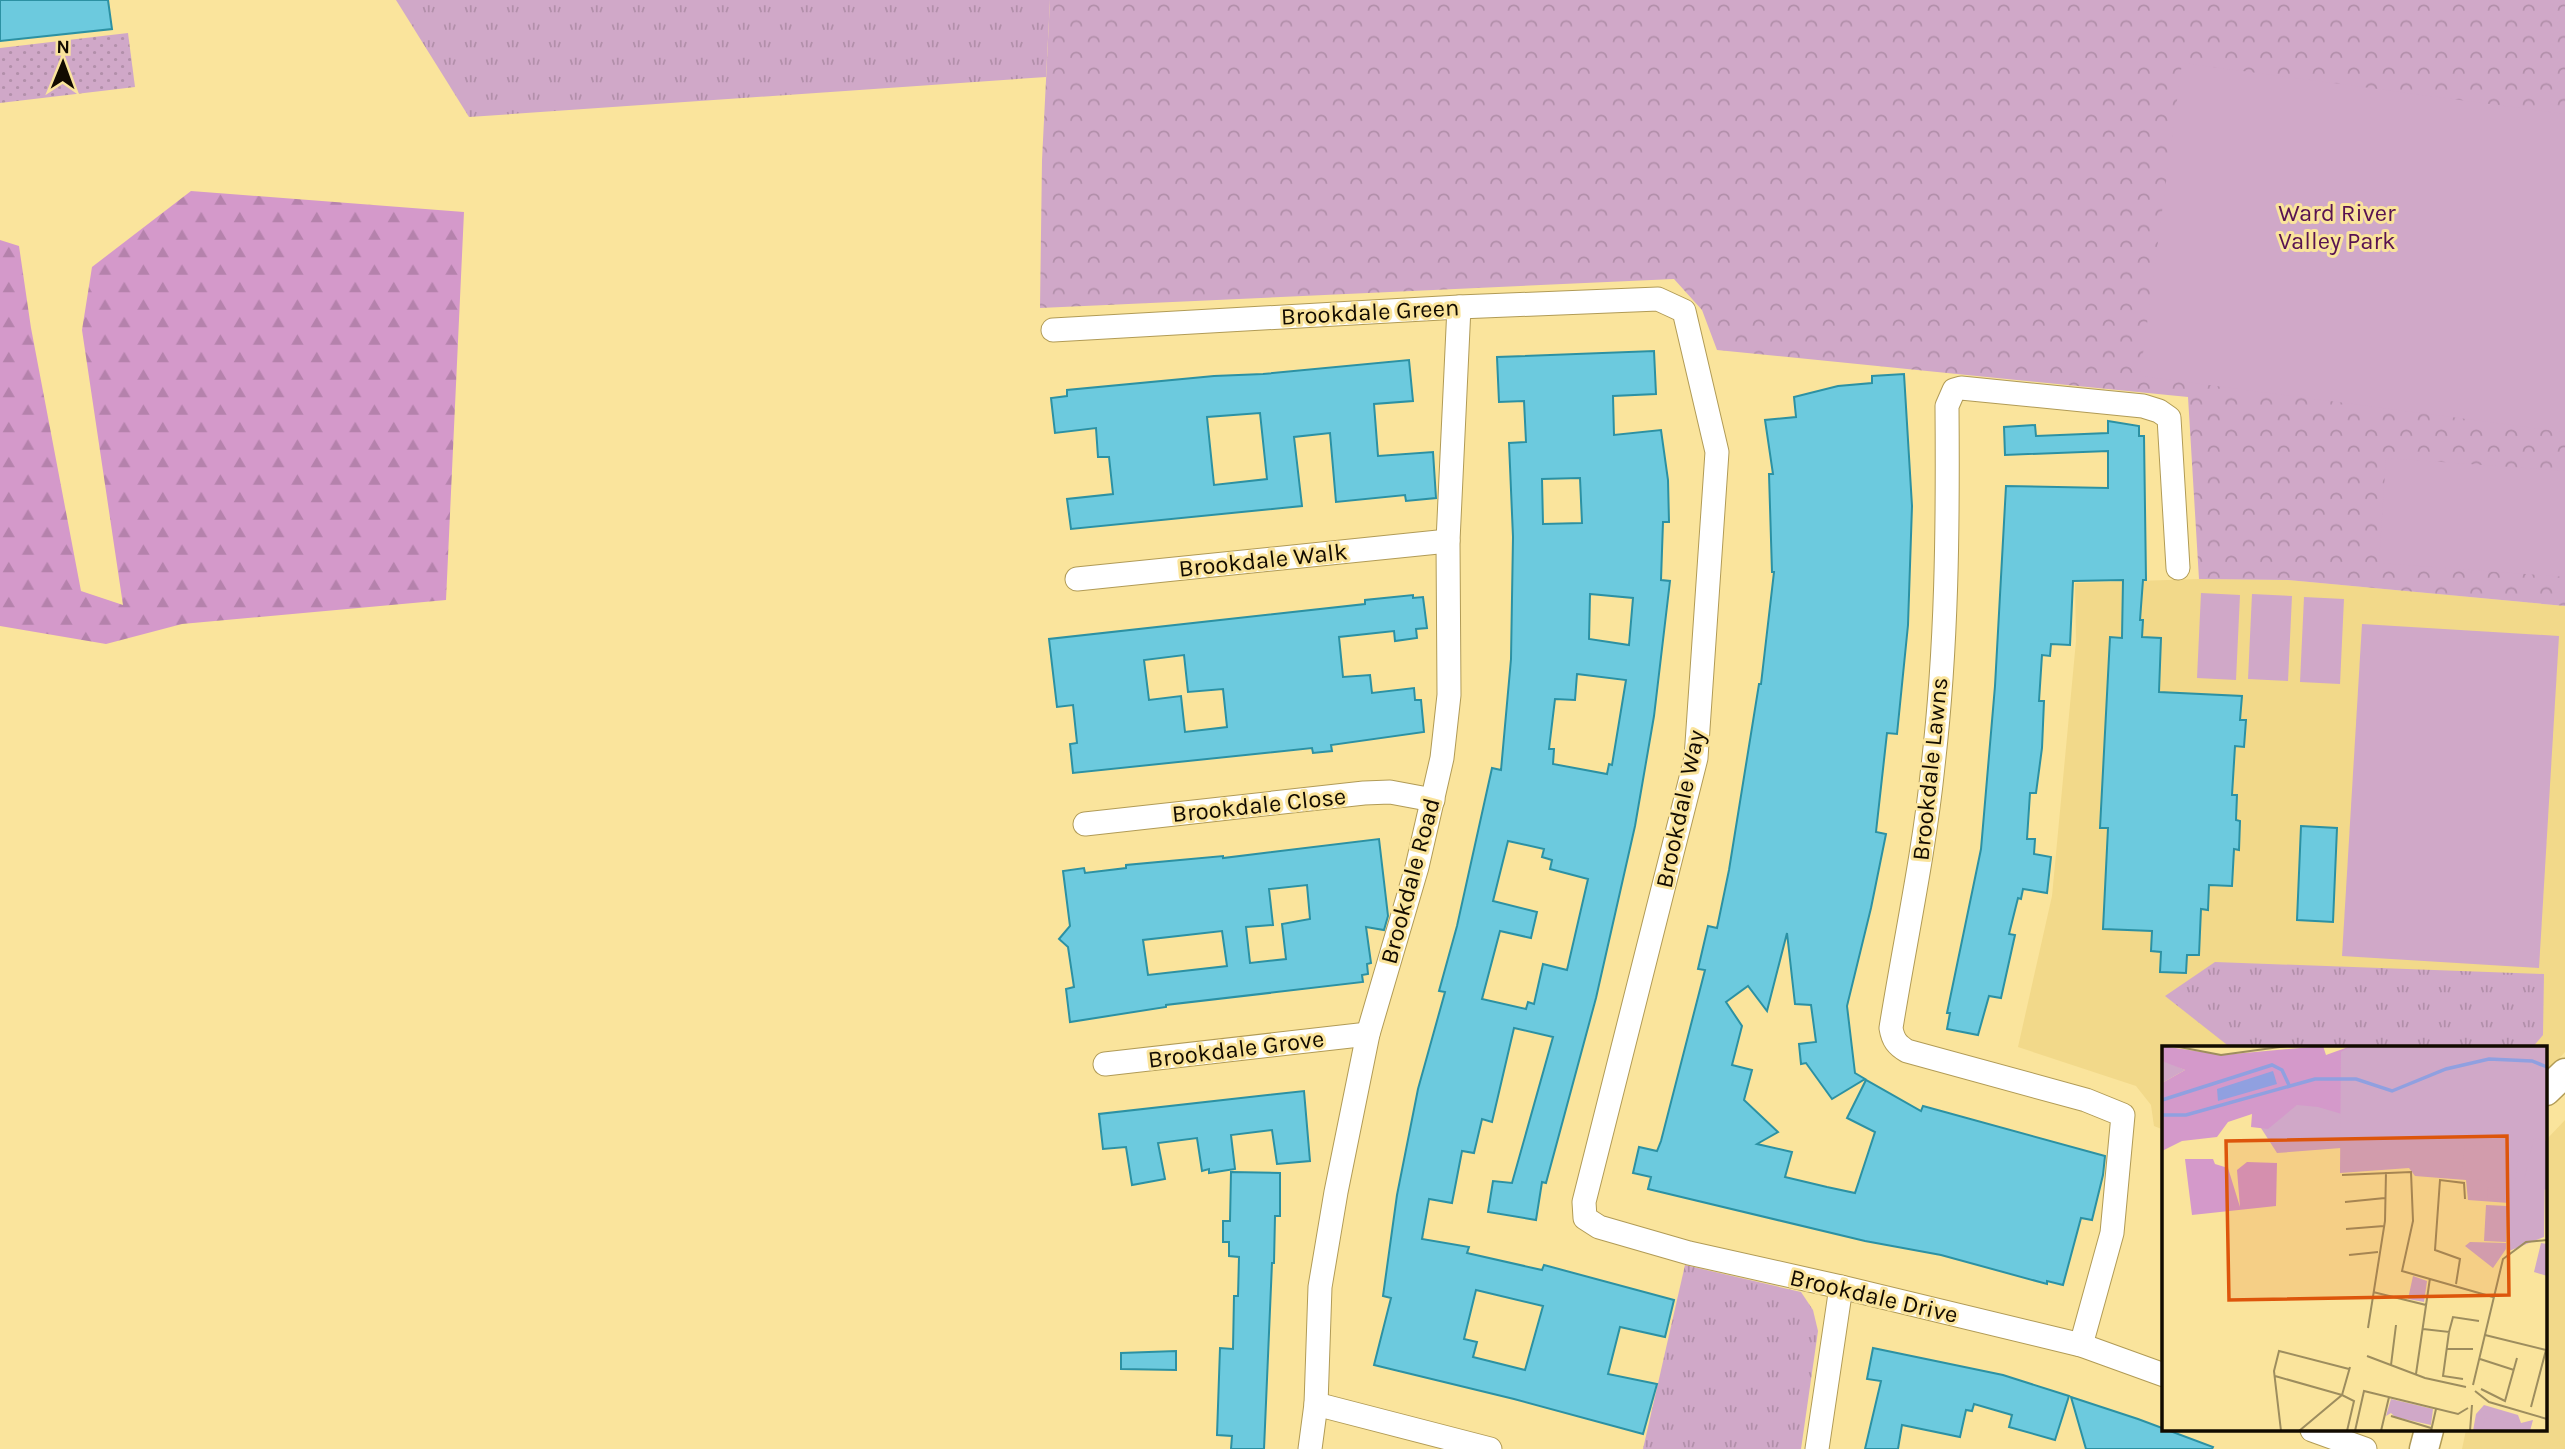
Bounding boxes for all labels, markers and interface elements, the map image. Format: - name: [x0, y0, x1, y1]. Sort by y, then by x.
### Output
- north arrow: [28, 28, 98, 98]
- text: N: [56, 36, 70, 58]
- park label: Ward River Valley Park: [2278, 199, 2396, 255]
- street label: Brookdale Green: [1280, 293, 1460, 331]
- street label: Brookdale Walk: [1177, 537, 1349, 583]
- street label: Brookdale Lawns: [1906, 676, 1954, 862]
- street label: Brookdale Way: [1650, 728, 1710, 890]
- street label: Brookdale Close: [1171, 782, 1347, 828]
- street label: Brookdale Road: [1374, 795, 1446, 967]
- street label: Brookdale Grove: [1146, 1024, 1326, 1074]
- inset map: [2162, 1046, 2548, 1432]
- street label: Brookdale Drive: [1787, 1263, 1961, 1329]

